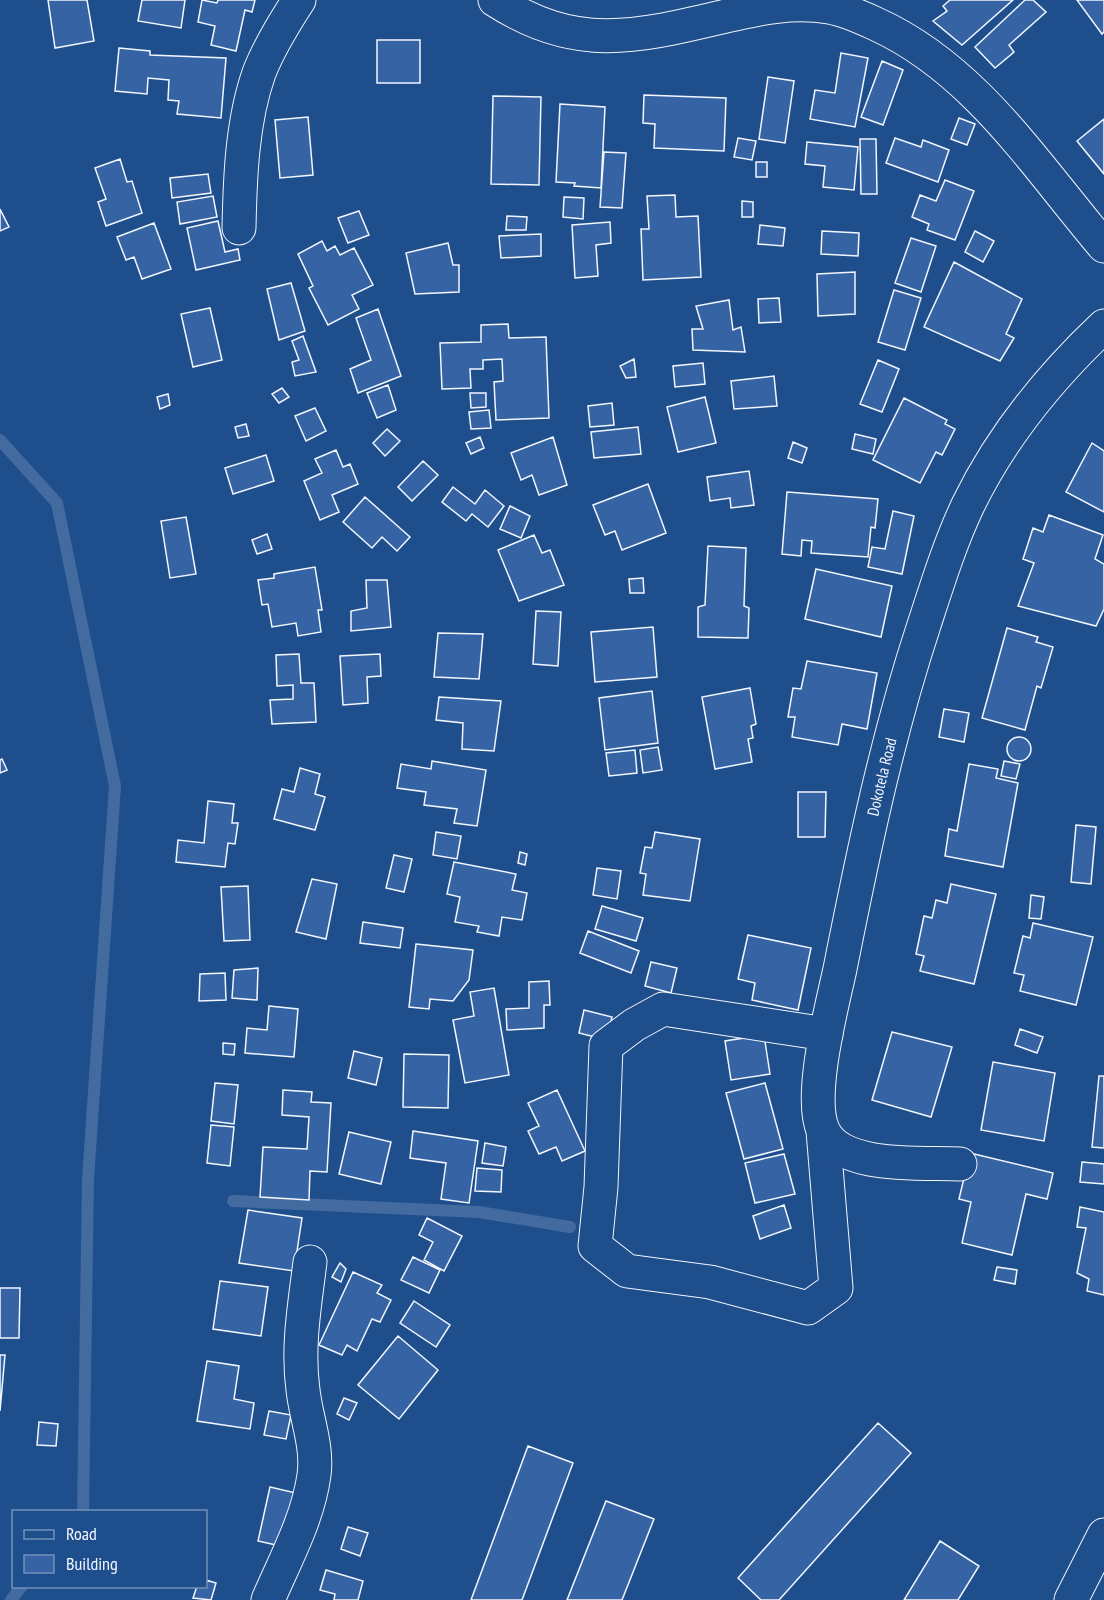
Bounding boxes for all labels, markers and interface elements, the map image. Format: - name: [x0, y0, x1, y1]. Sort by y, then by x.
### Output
- street label: Dokotela Road: [862, 735, 901, 818]
- legend: [12, 1510, 207, 1588]
- text: Road: [66, 1522, 97, 1545]
- text: Building: [66, 1552, 118, 1575]

